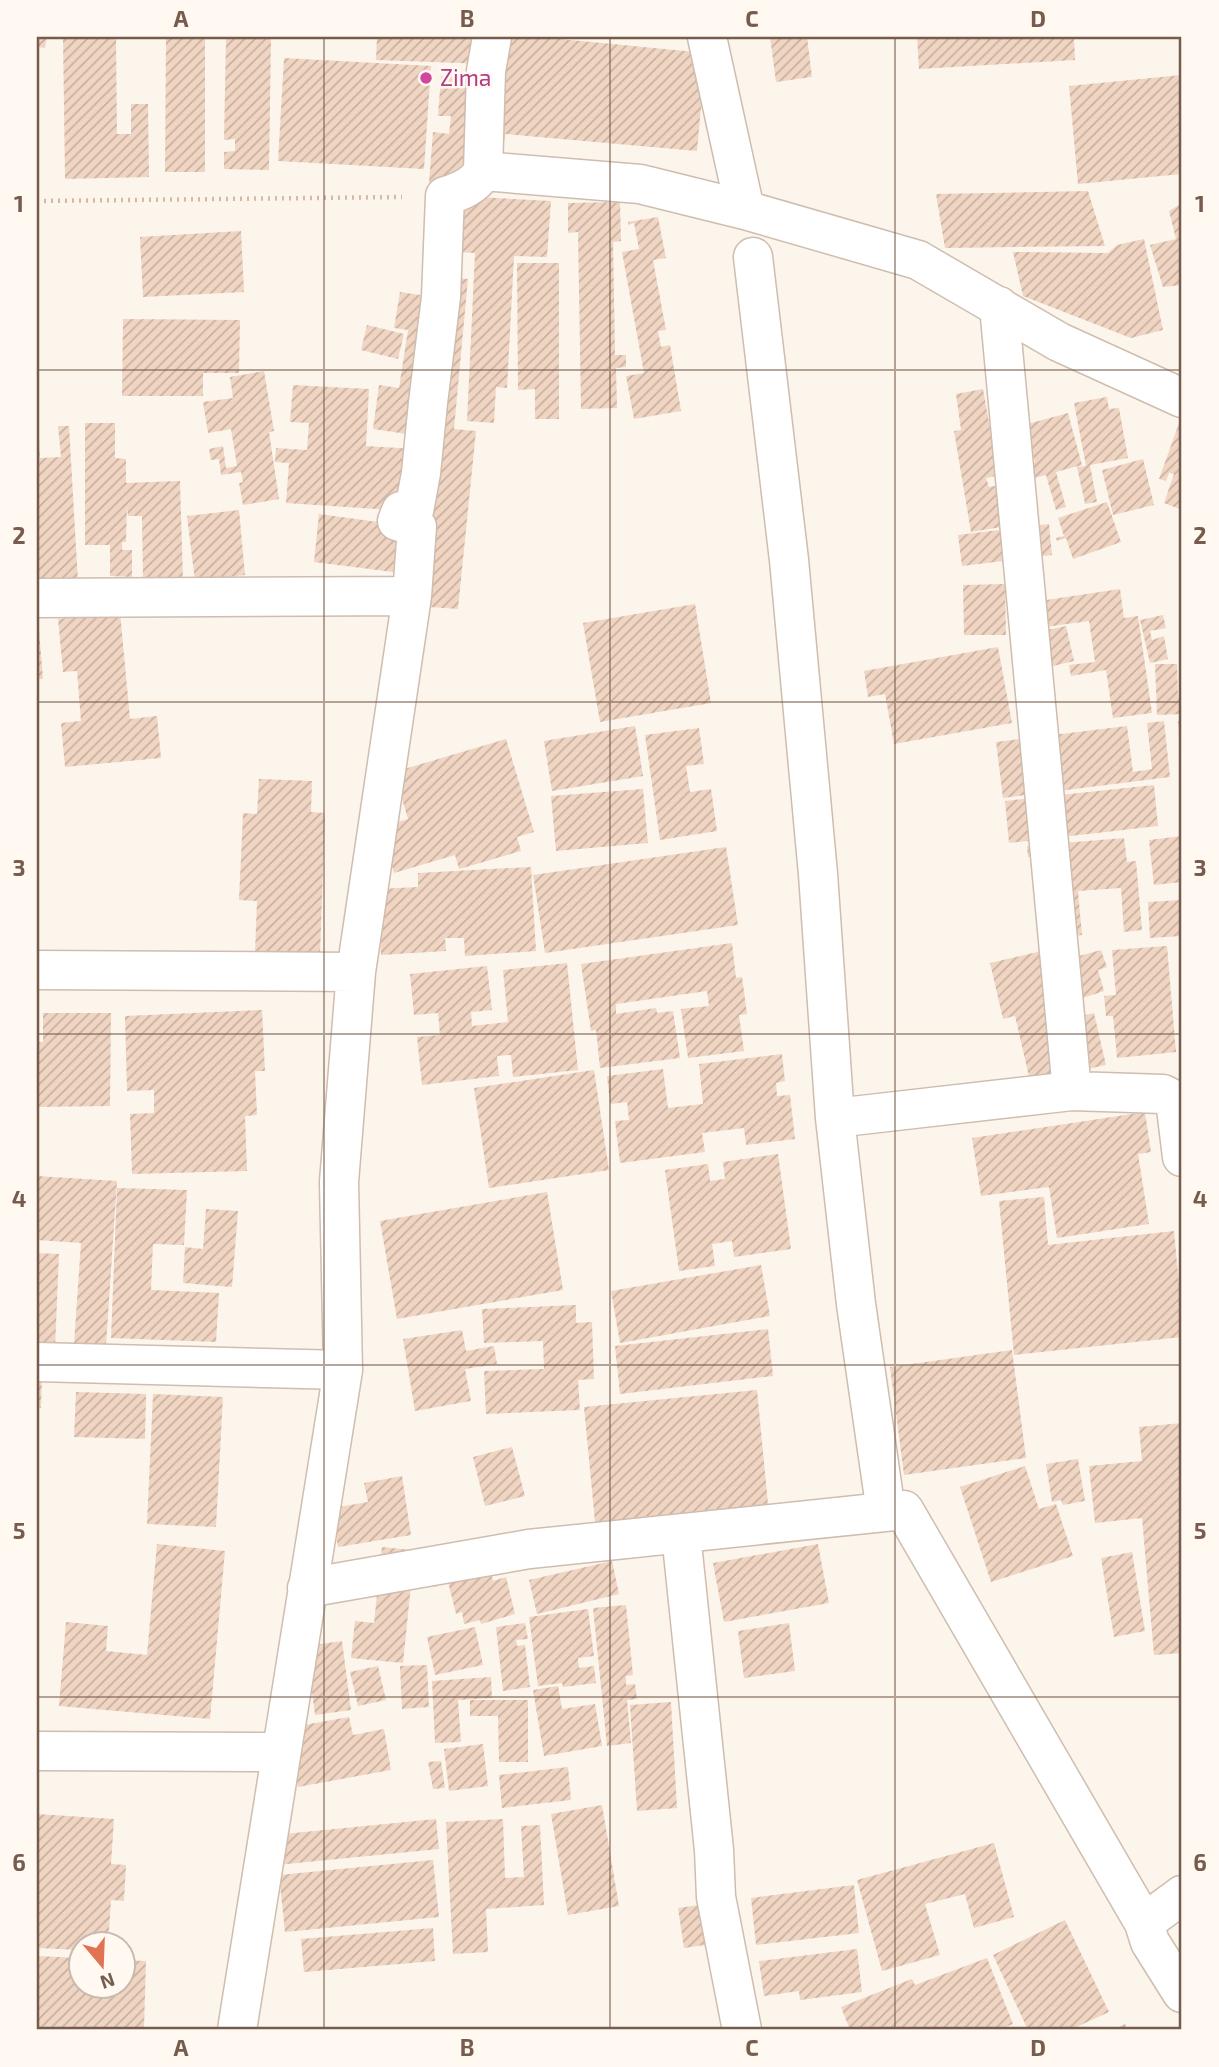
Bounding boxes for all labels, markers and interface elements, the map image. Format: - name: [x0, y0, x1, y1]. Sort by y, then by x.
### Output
- text: A: [173, 4, 189, 32]
- text: B: [460, 4, 474, 32]
- text: C: [745, 4, 759, 32]
- text: D: [1030, 4, 1046, 32]
- place label: Zima: [440, 63, 492, 91]
- marker: Zima: [418, 70, 434, 86]
- text: 1: [14, 189, 24, 217]
- text: 1: [1195, 189, 1205, 217]
- text: 2: [12, 521, 26, 549]
- text: 2: [1193, 521, 1207, 549]
- text: 3: [12, 853, 26, 881]
- text: 3: [1193, 853, 1207, 881]
- text: 4: [12, 1184, 26, 1212]
- text: 4: [1193, 1184, 1207, 1212]
- text: 5: [13, 1516, 25, 1544]
- text: 5: [1194, 1516, 1206, 1544]
- text: 6: [12, 1848, 26, 1876]
- text: 6: [1193, 1848, 1207, 1876]
- north arrow: [66, 1930, 136, 2000]
- text: N: [97, 1968, 118, 1995]
- text: A: [173, 2033, 189, 2061]
- text: B: [460, 2033, 474, 2061]
- text: C: [745, 2033, 759, 2061]
- text: D: [1030, 2033, 1046, 2061]

